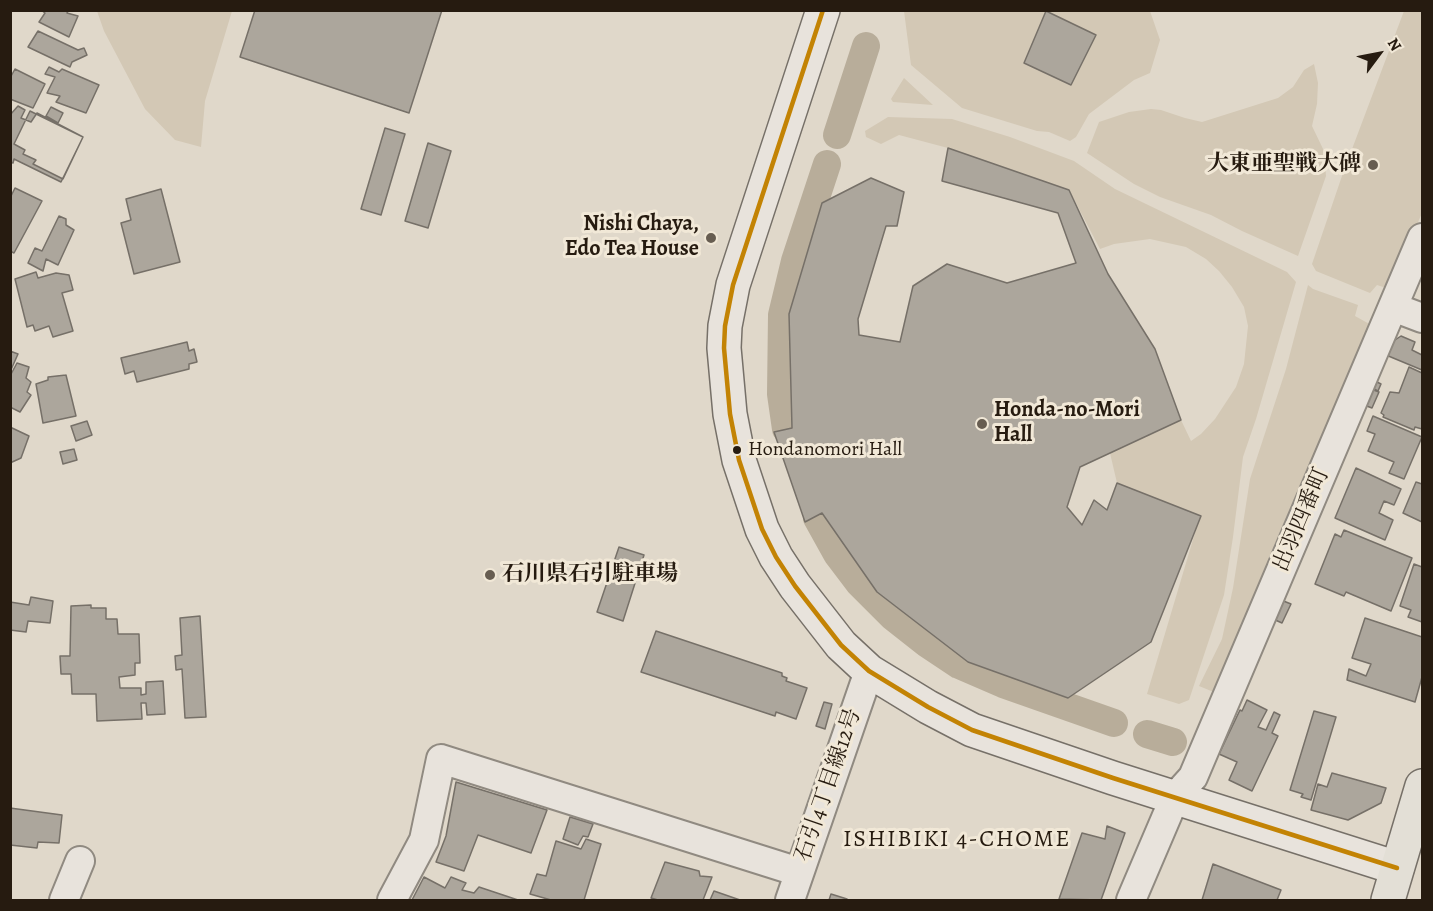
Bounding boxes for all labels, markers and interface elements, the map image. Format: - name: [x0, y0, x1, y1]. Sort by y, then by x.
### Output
- north arrow: [1349, 24, 1409, 84]
- text: N: [1382, 34, 1407, 55]
- place label: 大東亜聖戦大碑: [1207, 152, 1361, 178]
- marker: 大東亜聖戦大碑: [1366, 158, 1380, 172]
- place label: Nishi Chaya, Edo Tea House: [565, 212, 699, 264]
- marker: Nishi Chaya, Edo Tea House: [704, 231, 718, 245]
- place label: Honda-no-Mori Hall: [994, 398, 1140, 450]
- marker: Honda-no-Mori Hall: [975, 417, 989, 431]
- place label: Hondanomori Hall: [748, 438, 902, 462]
- marker: Hondanomori Hall: [731, 444, 743, 456]
- street label: 出羽四番町: [1268, 464, 1336, 576]
- place label: 石川県石引駐車場: [502, 562, 678, 588]
- marker: 石川県石引駐車場: [483, 568, 497, 582]
- street label: 石引4丁目線12号: [790, 705, 868, 865]
- district label: ISHIBIKI 4-CHOME: [843, 826, 1071, 854]

